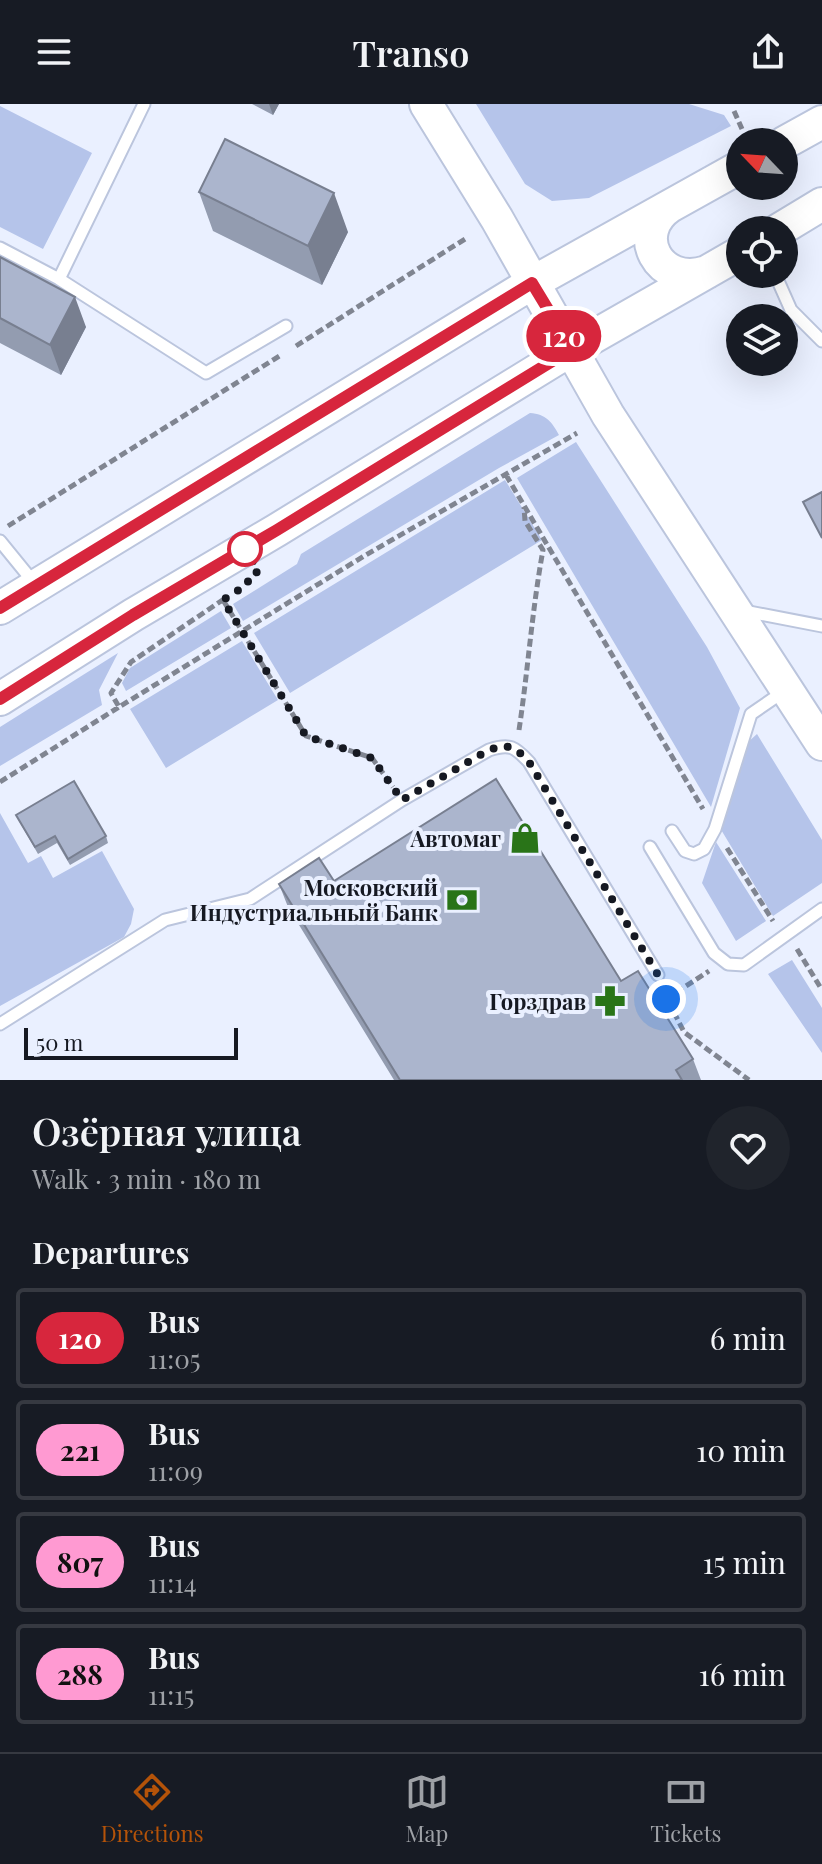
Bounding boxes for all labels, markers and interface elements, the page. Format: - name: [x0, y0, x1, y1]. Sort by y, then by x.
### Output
- text: Transo: [353, 28, 469, 76]
- icon: menu: [32, 30, 76, 74]
- icon: share: [746, 30, 790, 74]
- north arrow: [726, 128, 798, 200]
- map controls: [726, 128, 798, 376]
- button: locate: [726, 216, 798, 288]
- button: layers: [726, 304, 798, 376]
- line badge: 120: [518, 310, 610, 362]
- text: 120: [542, 317, 586, 354]
- unlabelled marker: [228, 532, 262, 566]
- shop icon: Автомаг: [508, 821, 542, 855]
- place label: Автомаг: [410, 823, 501, 853]
- place label: Московский Индустриальный Банк: [190, 872, 438, 927]
- bank icon: Московский Индустриальный Банк: [445, 883, 479, 917]
- your location: [646, 979, 686, 1019]
- pharmacy icon: Горздрав: [593, 984, 627, 1018]
- place label: Горздрав: [489, 986, 586, 1016]
- scale bar: [24, 1024, 238, 1060]
- text: 50 m: [36, 1027, 83, 1057]
- text: Озёрная улица: [32, 1105, 301, 1156]
- button: heart: [706, 1106, 790, 1190]
- text: Walk · 3 min · 180 m: [32, 1161, 261, 1196]
- text: Departures: [32, 1232, 189, 1272]
- text: Bus: [148, 1301, 200, 1341]
- text: 6 min: [710, 1318, 786, 1358]
- text: 120: [58, 1319, 102, 1356]
- text: 11:05: [148, 1341, 201, 1376]
- text: Bus: [148, 1413, 200, 1453]
- text: 10 min: [696, 1430, 786, 1470]
- text: 221: [60, 1431, 100, 1468]
- text: 11:09: [148, 1453, 203, 1488]
- text: Bus: [148, 1525, 200, 1565]
- text: 15 min: [702, 1542, 786, 1582]
- text: 807: [57, 1543, 103, 1580]
- text: 11:14: [148, 1565, 197, 1600]
- text: Bus: [148, 1637, 200, 1677]
- text: 16 min: [699, 1654, 786, 1694]
- text: 288: [57, 1655, 103, 1692]
- text: 11:15: [148, 1677, 194, 1712]
- tab: Directions: [101, 1770, 203, 1848]
- tab: Map: [405, 1770, 449, 1848]
- tab: Tickets: [650, 1770, 721, 1848]

